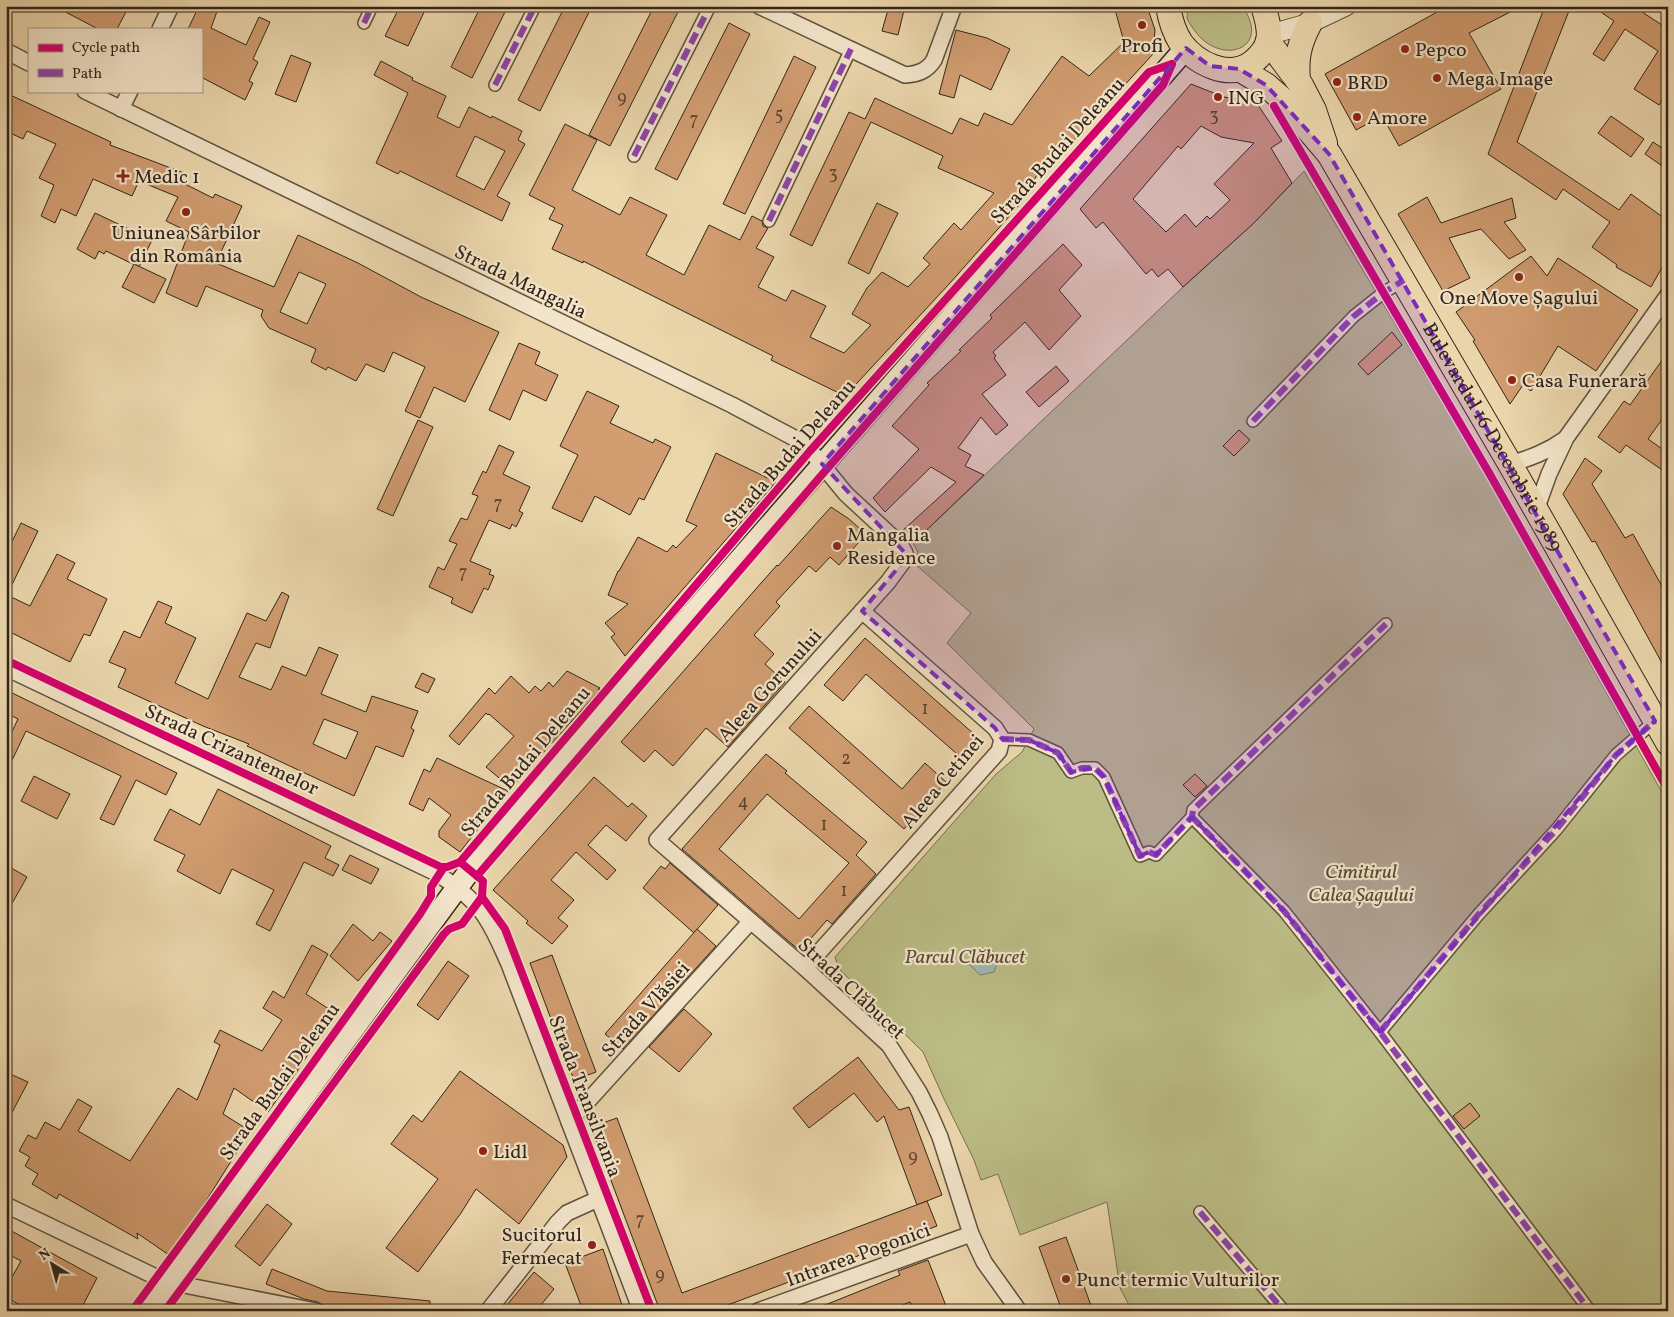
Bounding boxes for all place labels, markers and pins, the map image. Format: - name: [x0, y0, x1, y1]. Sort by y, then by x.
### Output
- marker: Profi: [1136, 19, 1148, 31]
- place label: Profi: [1120, 33, 1164, 61]
- place label: Pepco: [1415, 37, 1467, 65]
- marker: Pepco: [1399, 43, 1411, 55]
- place label: Mega Image: [1447, 66, 1553, 94]
- place label: BRD: [1347, 70, 1388, 98]
- marker: Mega Image: [1431, 72, 1443, 84]
- marker: BRD: [1331, 76, 1343, 88]
- place label: ING: [1228, 85, 1265, 113]
- marker: ING: [1212, 91, 1224, 103]
- place label: Amore: [1367, 105, 1427, 133]
- marker: Amore: [1351, 111, 1363, 123]
- place label: Medic 1: [134, 164, 200, 192]
- marker: Medic 1: [116, 169, 130, 183]
- marker: Uniunea Sârbilor din România: [180, 206, 192, 218]
- place label: Uniunea Sârbilor din România: [111, 220, 261, 271]
- marker: One Move Șagului: [1513, 271, 1525, 283]
- place label: One Move Șagului: [1440, 285, 1598, 313]
- place label: Casa Funerară: [1522, 368, 1648, 396]
- marker: Casa Funerară: [1506, 374, 1518, 386]
- place label: Mangalia Residence: [847, 522, 935, 573]
- marker: Mangalia Residence: [831, 540, 843, 552]
- place label: Lidl: [493, 1139, 528, 1167]
- marker: Lidl: [477, 1145, 489, 1157]
- place label: Sucitorul Fermecat: [501, 1222, 582, 1273]
- marker: Sucitorul Fermecat: [586, 1239, 598, 1251]
- place label: Punct termic Vulturilor: [1076, 1267, 1279, 1295]
- marker: Punct termic Vulturilor: [1060, 1273, 1072, 1285]

